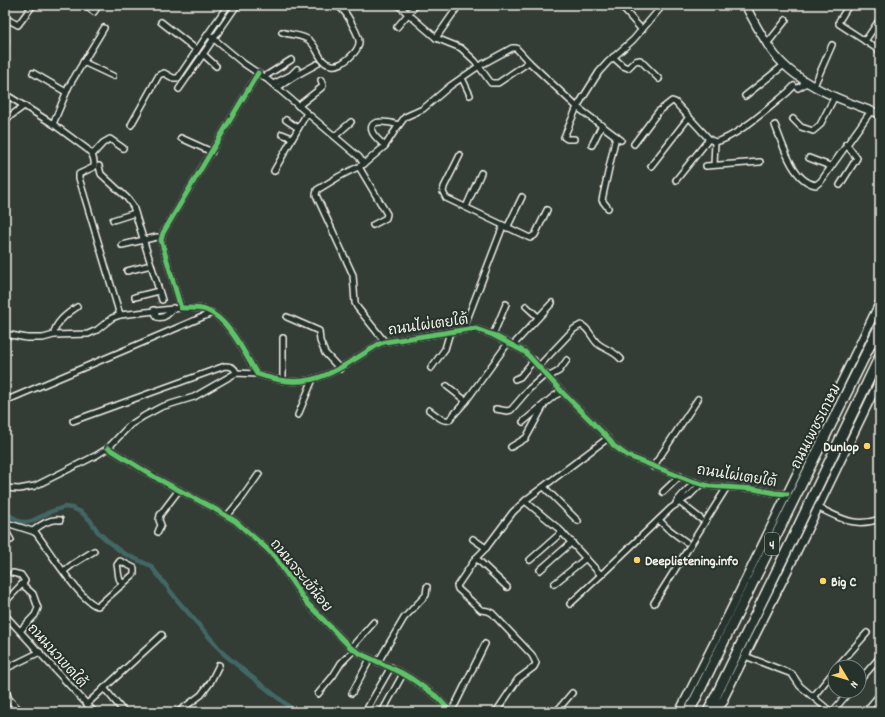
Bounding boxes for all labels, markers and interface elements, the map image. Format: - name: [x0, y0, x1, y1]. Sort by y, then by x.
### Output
- street label: ถนนไผ่เตยใต้: [387, 309, 470, 342]
- street label: ถนนเพชรเกษม: [787, 381, 847, 473]
- place label: Dunlop: [823, 438, 860, 458]
- marker: Dunlop: [862, 441, 872, 451]
- street label: ถนนไผ่เตยใต้: [695, 460, 778, 493]
- road number: 4: [765, 533, 779, 555]
- street label: ถนนจระเข้น้อย: [265, 535, 336, 617]
- place label: Deeplistening.info: [645, 552, 738, 572]
- marker: Deeplistening.info: [632, 555, 642, 565]
- place label: Big C: [831, 573, 857, 593]
- marker: Big C: [818, 576, 828, 586]
- street label: ถนนนวเขตใต้: [22, 619, 92, 693]
- north arrow: [827, 659, 867, 699]
- text: N: [845, 677, 861, 691]

